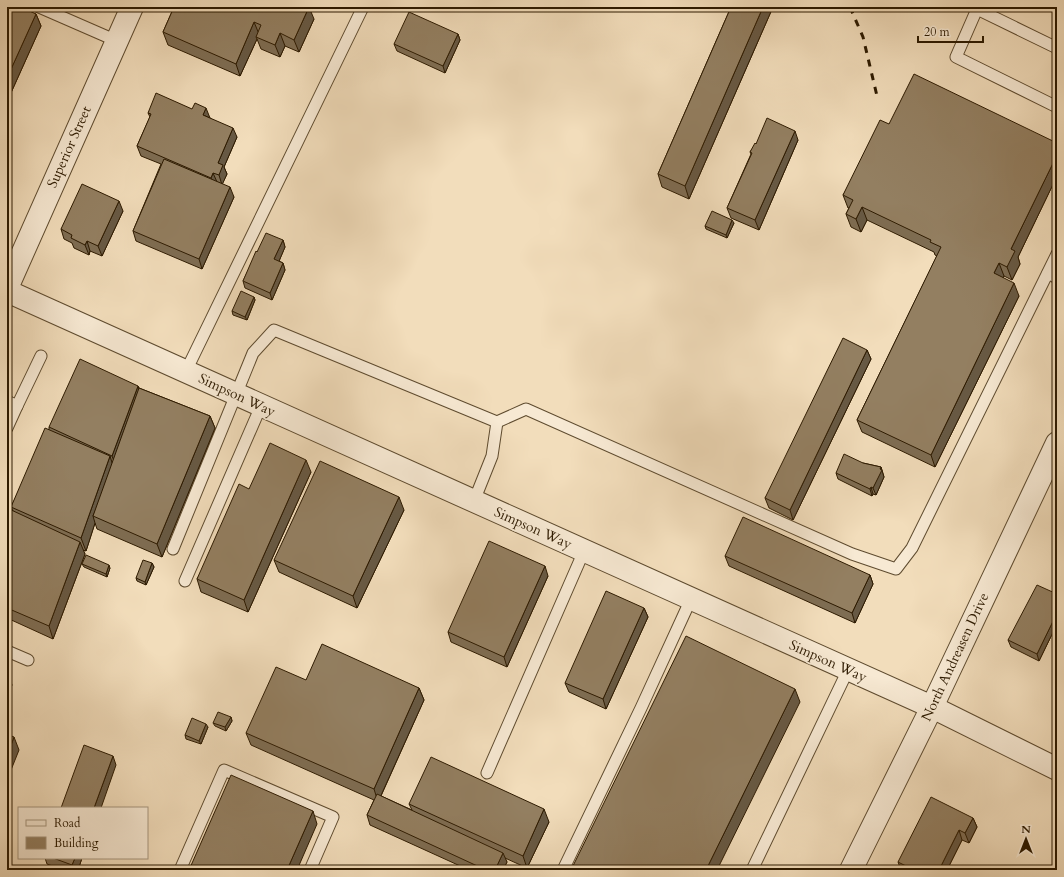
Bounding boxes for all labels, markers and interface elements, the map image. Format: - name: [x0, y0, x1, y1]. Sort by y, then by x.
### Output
- scale bar: [918, 18, 983, 44]
- text: 20 m: [924, 24, 951, 40]
- street label: Superior Street: [42, 103, 96, 191]
- street label: Simpson Way: [195, 369, 279, 421]
- street label: Simpson Way: [491, 502, 575, 554]
- street label: North Andreasen Drive: [917, 590, 993, 724]
- street label: Simpson Way: [786, 635, 870, 687]
- legend: [18, 807, 148, 859]
- text: Road: [54, 815, 81, 831]
- north arrow: [1006, 819, 1046, 859]
- text: N: [1021, 822, 1031, 837]
- text: Building: [54, 835, 99, 851]

